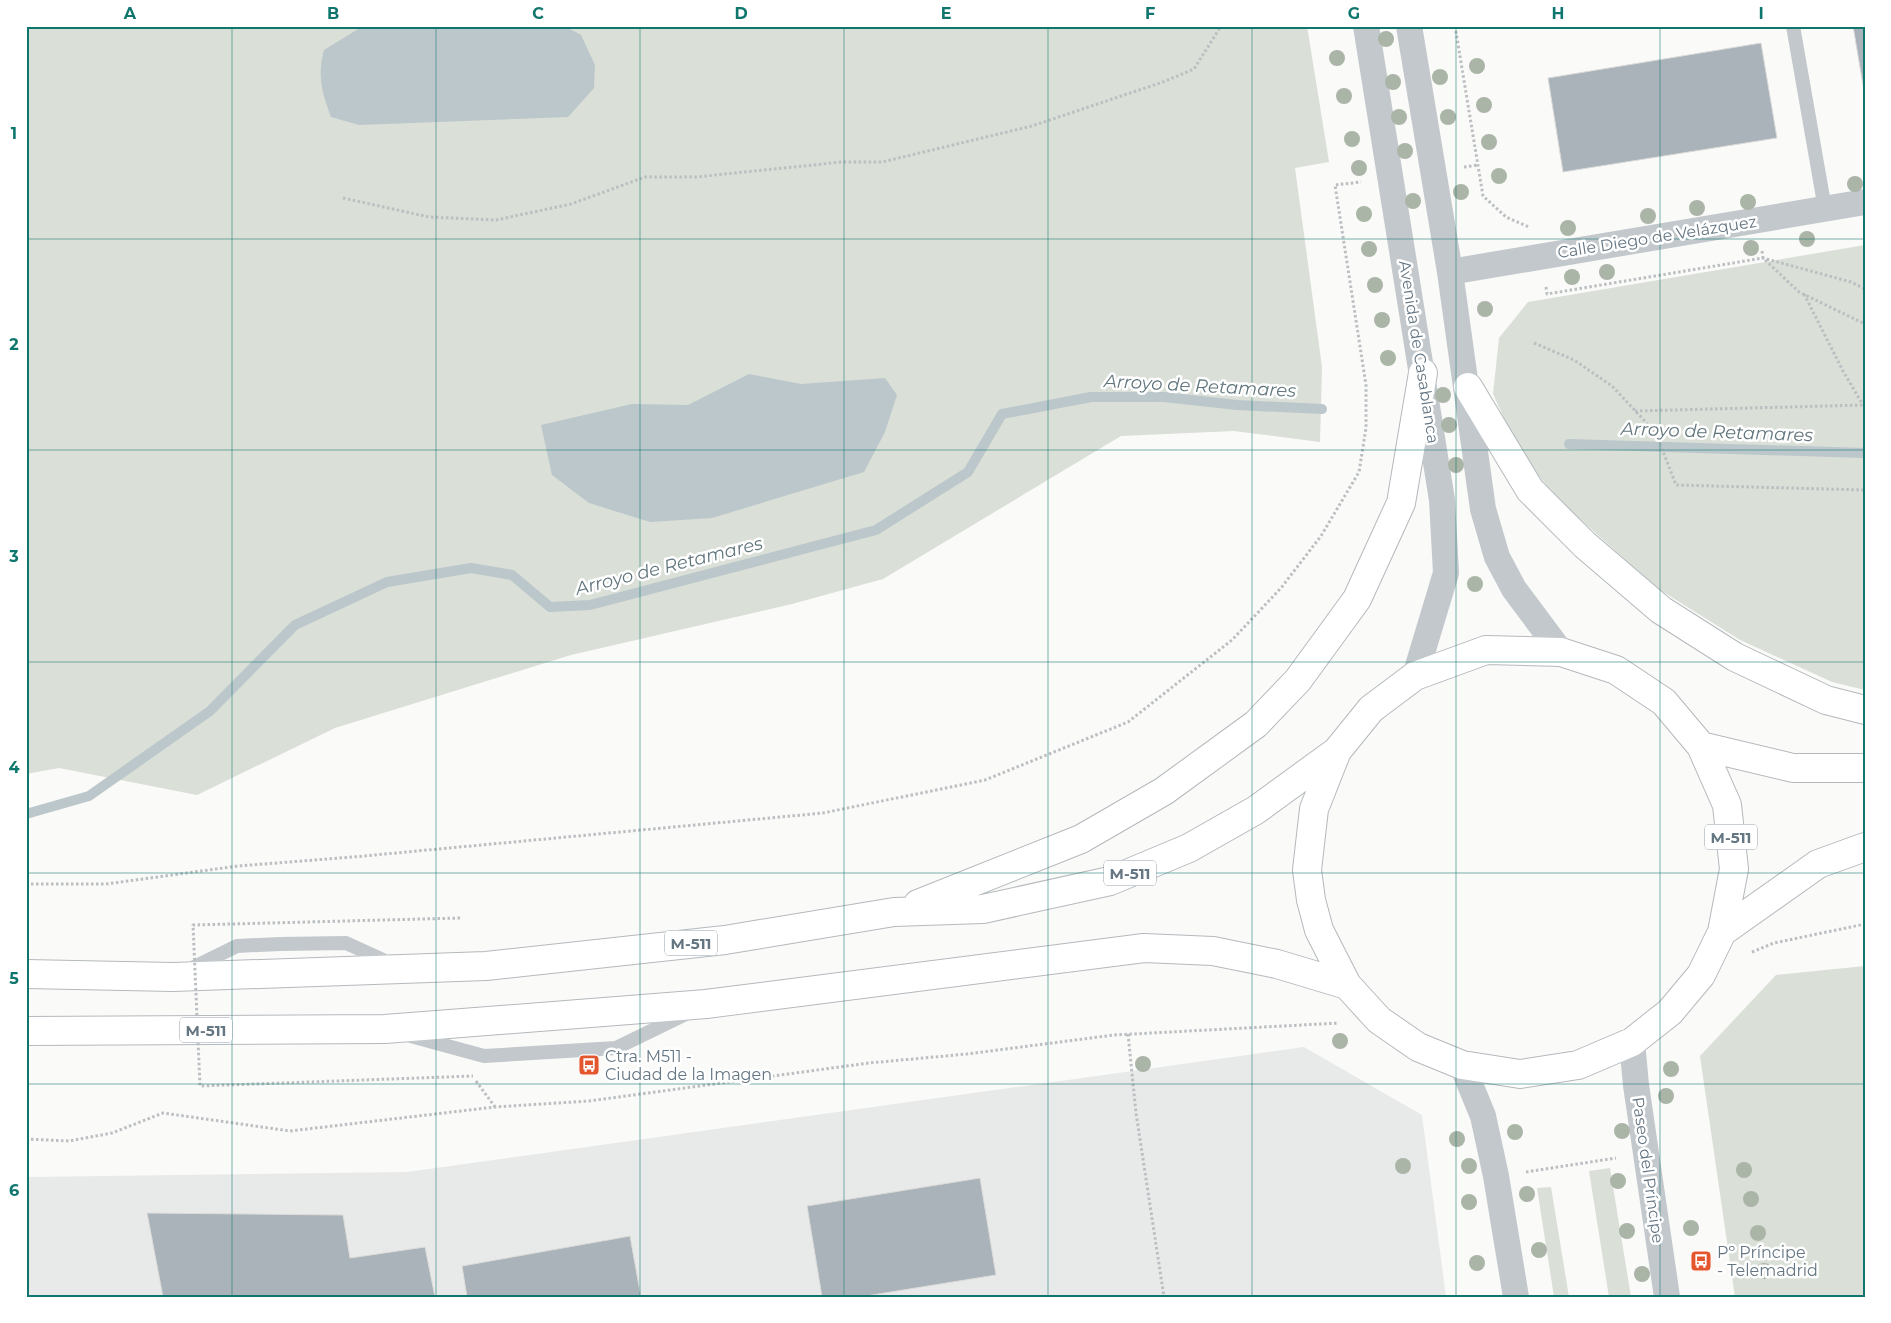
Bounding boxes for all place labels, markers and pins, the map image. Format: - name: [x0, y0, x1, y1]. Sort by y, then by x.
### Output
- place label: Ctra. M511 - Ciudad de la Imagen: [605, 1047, 772, 1084]
- bus stop icon: Ctra. M511 - Ciudad de la Imagen: [577, 1053, 601, 1077]
- place label: Pº Príncipe - Telemadrid: [1717, 1243, 1818, 1280]
- bus stop icon: Pº Príncipe - Telemadrid: [1689, 1249, 1713, 1273]

